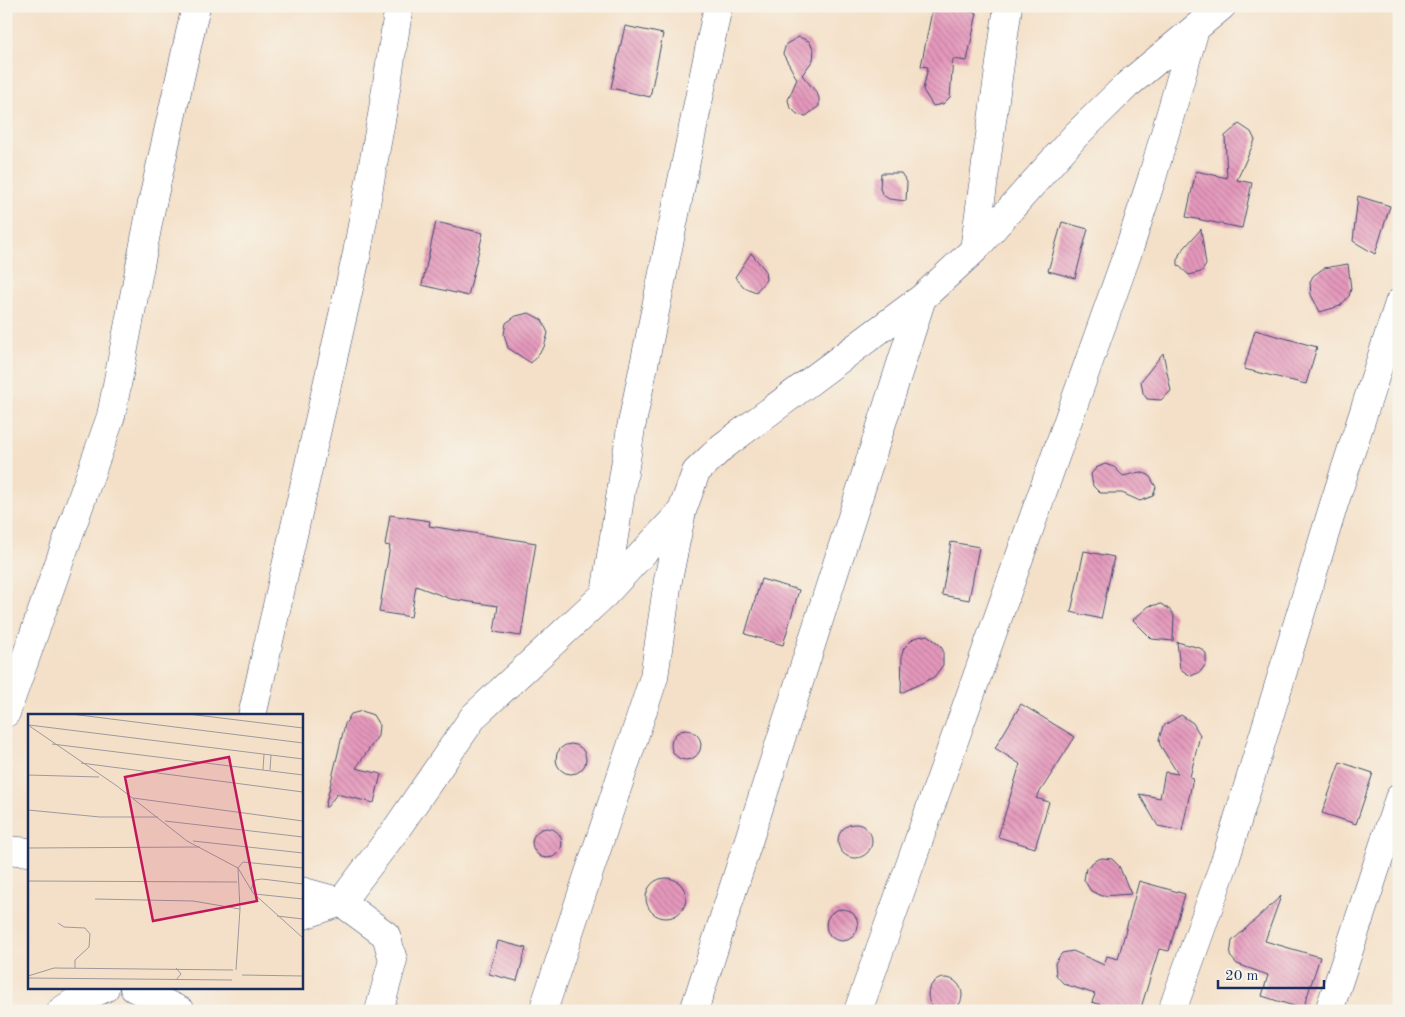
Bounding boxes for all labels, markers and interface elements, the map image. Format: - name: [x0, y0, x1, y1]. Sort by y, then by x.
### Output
- inset map: [28, 714, 302, 990]
- scale bar: [1218, 957, 1324, 989]
- text: 20 m: [1225, 969, 1259, 984]

